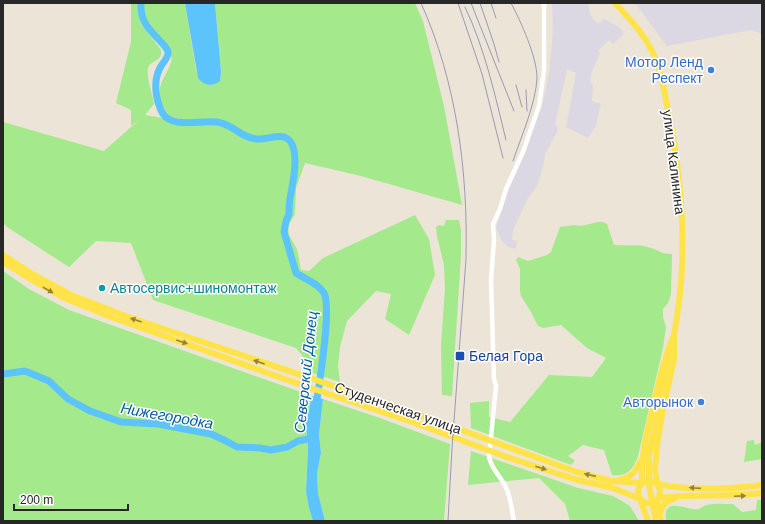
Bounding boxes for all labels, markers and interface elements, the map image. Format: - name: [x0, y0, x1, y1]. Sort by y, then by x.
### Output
- place label: Мотор Ленд Респект: [625, 54, 704, 86]
- marker: Мотор Ленд Респект: [706, 65, 716, 75]
- street label: улица Калинина: [660, 109, 688, 215]
- place label: Автосервис+шиномонтаж: [110, 280, 277, 296]
- marker: Автосервис+шиномонтаж: [97, 283, 107, 293]
- one-way arrow: [42, 286, 54, 293]
- water label: Северский Донец: [291, 310, 320, 434]
- one-way arrow: [129, 317, 141, 323]
- one-way arrow: [176, 340, 188, 346]
- place label: Белая Гора: [469, 348, 543, 364]
- marker: Белая Гора: [454, 350, 466, 362]
- one-way arrow: [252, 358, 264, 364]
- street label: Студенческая улица: [332, 379, 464, 437]
- place label: Авторынок: [623, 394, 694, 410]
- marker: Авторынок: [696, 397, 706, 407]
- water label: Нижегородка: [119, 399, 215, 432]
- one-way arrow: [535, 465, 547, 471]
- one-way arrow: [584, 472, 596, 478]
- one-way arrow: [689, 485, 701, 492]
- scale bar: [14, 486, 128, 512]
- one-way arrow: [734, 492, 746, 499]
- text: 200 m: [20, 493, 53, 507]

